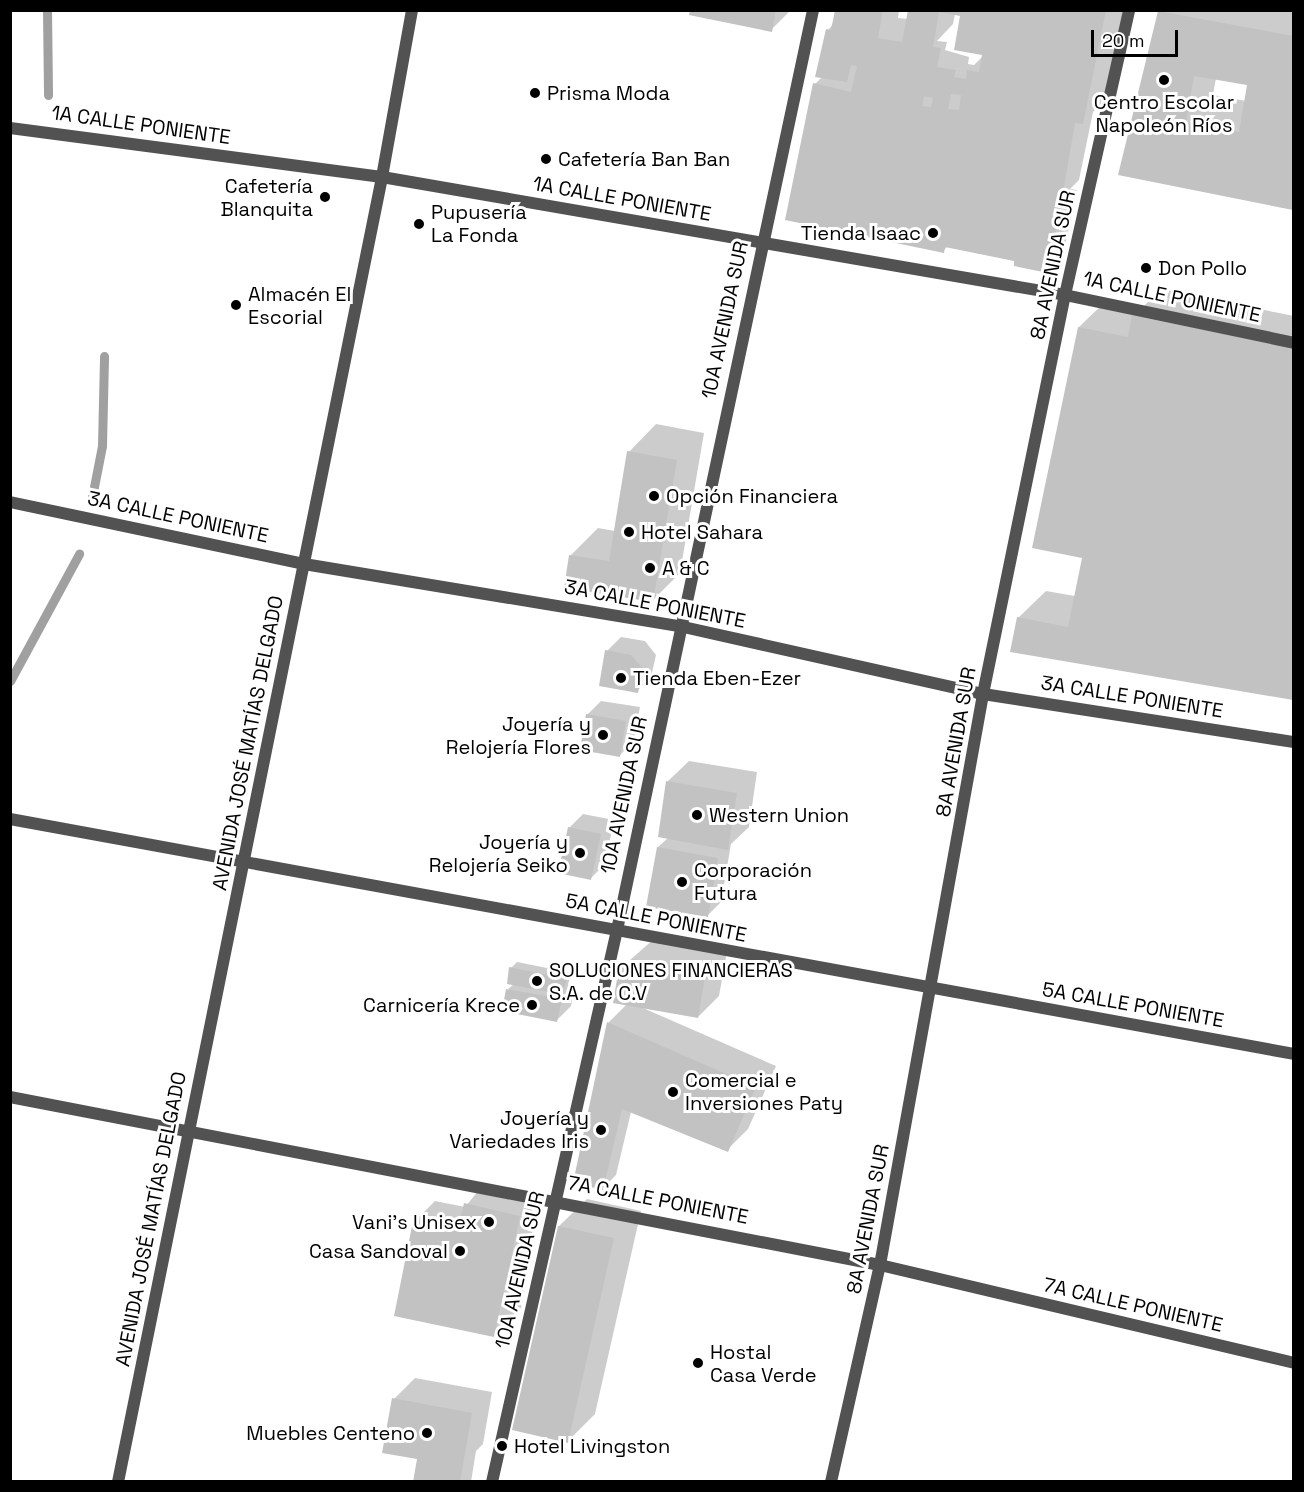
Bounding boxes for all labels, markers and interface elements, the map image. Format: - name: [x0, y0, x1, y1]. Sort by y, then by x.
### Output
- scale bar: [1094, 18, 1181, 56]
- text: 20 m: [1102, 29, 1145, 52]
- marker: Centro Escolar Napoleón Ríos: [1157, 73, 1171, 87]
- place label: Prisma Moda: [547, 81, 670, 105]
- marker: Prisma Moda: [528, 86, 542, 100]
- place label: Centro Escolar Napoleón Ríos: [1094, 90, 1234, 137]
- street label: 1A CALLE PONIENTE: [50, 101, 232, 149]
- place label: Cafetería Ban Ban: [558, 147, 730, 171]
- marker: Cafetería Ban Ban: [539, 152, 553, 166]
- street label: 1A CALLE PONIENTE: [531, 171, 713, 227]
- place label: Cafetería Blanquita: [220, 174, 313, 221]
- street label: 8A AVENIDA SUR: [1025, 188, 1081, 342]
- marker: Cafetería Blanquita: [318, 190, 332, 204]
- place label: Pupusería La Fonda: [431, 201, 527, 248]
- marker: Pupusería La Fonda: [412, 217, 426, 231]
- place label: Tienda Isaac: [801, 221, 921, 245]
- marker: Tienda Isaac: [926, 226, 940, 240]
- street label: 10A AVENIDA SUR: [696, 239, 754, 401]
- place label: Don Pollo: [1158, 256, 1247, 280]
- marker: Don Pollo: [1139, 261, 1153, 275]
- street label: 1A CALLE PONIENTE: [1081, 266, 1263, 328]
- place label: Almacén El Escorial: [248, 282, 351, 329]
- marker: Almacén El Escorial: [229, 298, 243, 312]
- place label: Opción Financiera: [666, 484, 838, 508]
- street label: 3A CALLE PONIENTE: [85, 486, 271, 548]
- marker: Opción Financiera: [647, 489, 661, 503]
- place label: Hotel Sahara: [641, 520, 763, 544]
- marker: Hotel Sahara: [622, 525, 636, 539]
- place label: A & C: [662, 556, 710, 580]
- marker: A & C: [643, 561, 657, 575]
- street label: 3A CALLE PONIENTE: [562, 575, 748, 633]
- street label: AVENIDA JOSÉ MATÍAS DELGADO: [208, 593, 288, 893]
- street label: 8A AVENIDA SUR: [931, 665, 981, 819]
- place label: Tienda Eben-Ezer: [633, 666, 801, 690]
- marker: Tienda Eben-Ezer: [614, 671, 628, 685]
- street label: 3A CALLE PONIENTE: [1039, 671, 1225, 723]
- place label: Joyería y Relojería Flores: [446, 712, 591, 759]
- street label: 10A AVENIDA SUR: [595, 714, 653, 876]
- marker: Joyería y Relojería Flores: [596, 728, 610, 742]
- place label: Western Union: [709, 803, 849, 827]
- marker: Western Union: [690, 808, 704, 822]
- place label: Joyería y Relojería Seiko: [429, 830, 568, 877]
- marker: Joyería y Relojería Seiko: [573, 846, 587, 860]
- place label: Corporación Futura: [694, 858, 812, 905]
- marker: Corporación Futura: [675, 875, 689, 889]
- street label: 5A CALLE PONIENTE: [563, 889, 749, 947]
- place label: SOLUCIONES FINANCIERAS S.A. de C.V: [549, 958, 793, 1005]
- marker: SOLUCIONES FINANCIERAS S.A. de C.V: [530, 974, 544, 988]
- street label: 5A CALLE PONIENTE: [1040, 977, 1226, 1033]
- place label: Carnicería Krece: [363, 993, 520, 1017]
- marker: Carnicería Krece: [525, 998, 539, 1012]
- place label: Comercial e Inversiones Paty: [685, 1068, 843, 1115]
- street label: AVENIDA JOSÉ MATÍAS DELGADO: [111, 1069, 191, 1369]
- marker: Comercial e Inversiones Paty: [666, 1085, 680, 1099]
- place label: Joyería y Variedades Iris: [449, 1106, 589, 1153]
- marker: Joyería y Variedades Iris: [594, 1123, 608, 1137]
- street label: 8A AVENIDA SUR: [842, 1142, 894, 1296]
- street label: 7A CALLE PONIENTE: [566, 1171, 750, 1229]
- street label: 10A AVENIDA SUR: [490, 1189, 550, 1351]
- place label: Vani's Unisex: [352, 1210, 477, 1234]
- marker: Vani's Unisex: [482, 1215, 496, 1229]
- place label: Casa Sandoval: [309, 1239, 448, 1263]
- marker: Casa Sandoval: [453, 1244, 467, 1258]
- street label: 7A CALLE PONIENTE: [1041, 1273, 1225, 1337]
- place label: Hostal Casa Verde: [710, 1340, 817, 1387]
- marker: Hostal Casa Verde: [691, 1356, 705, 1370]
- place label: Muebles Centeno: [246, 1421, 415, 1445]
- marker: Muebles Centeno: [420, 1426, 434, 1440]
- place label: Hotel Livingston: [514, 1434, 670, 1458]
- marker: Hotel Livingston: [495, 1439, 509, 1453]

